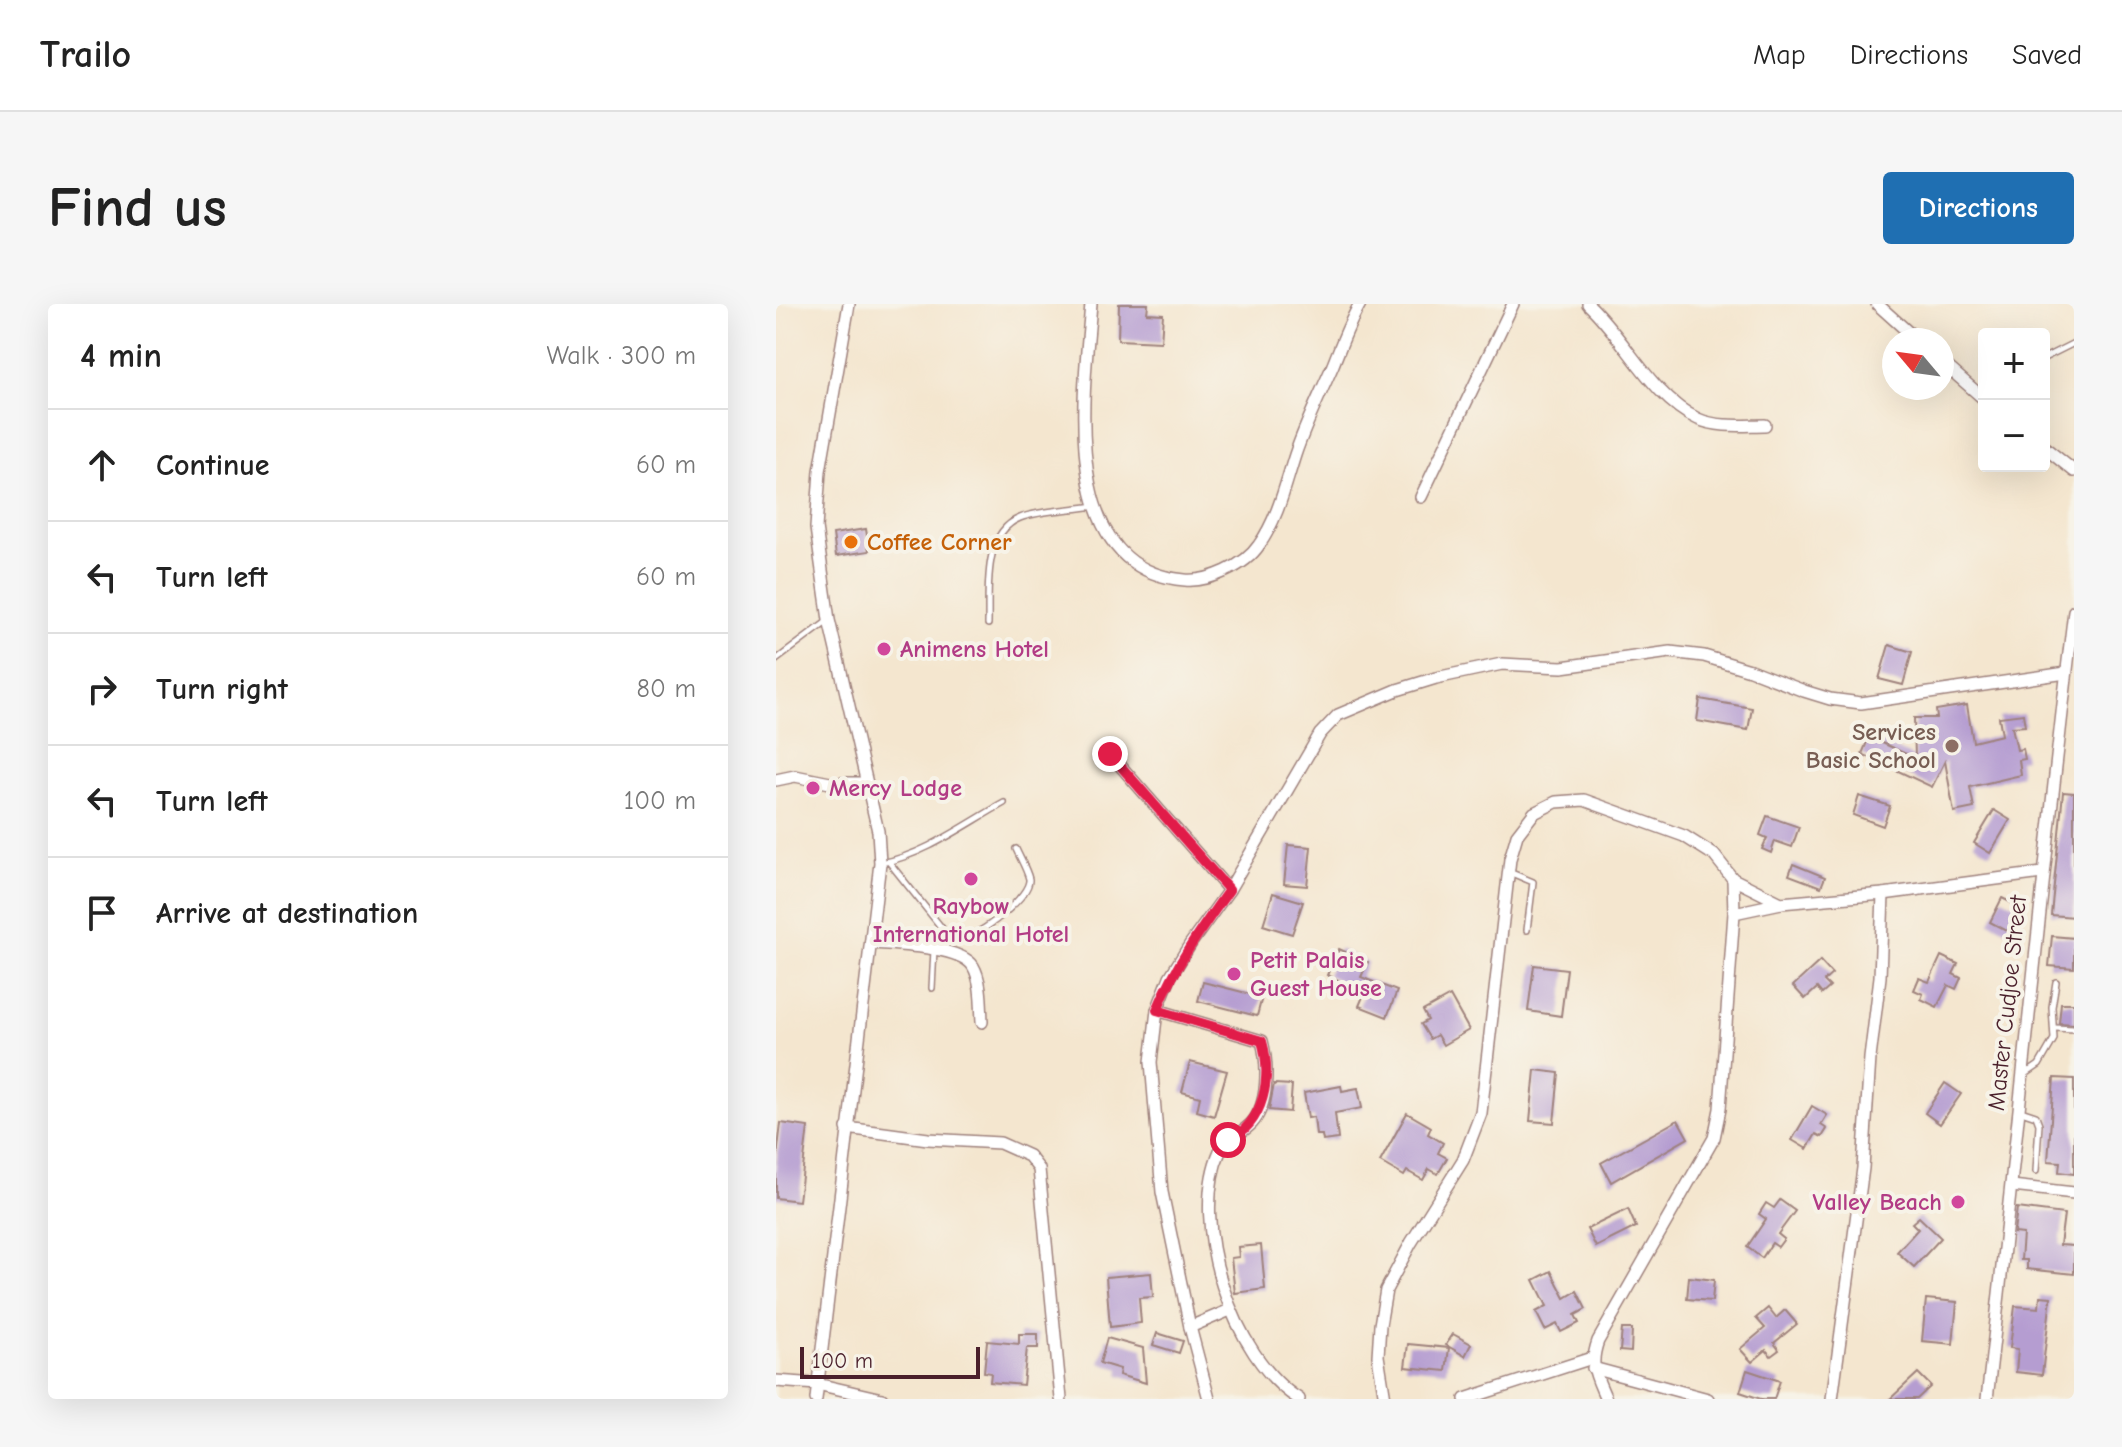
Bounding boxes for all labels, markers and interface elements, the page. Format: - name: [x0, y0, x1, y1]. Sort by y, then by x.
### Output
- text: Trailo: [40, 33, 131, 77]
- text: Map: [1753, 39, 1806, 71]
- text: Directions: [1850, 39, 1968, 71]
- text: Saved: [2012, 39, 2082, 71]
- button: Directions: [1883, 172, 2074, 244]
- text: Find us: [48, 176, 227, 240]
- north arrow: [1882, 328, 1954, 400]
- map controls: [1978, 328, 2050, 472]
- button: +: [1978, 328, 2050, 400]
- text: 4 min: [80, 336, 162, 376]
- text: Walk · 300 m: [547, 341, 696, 371]
- button: −: [1978, 400, 2050, 472]
- icon: ahead: [80, 443, 124, 487]
- text: Continue: [156, 448, 270, 483]
- text: 60 m: [636, 450, 696, 480]
- place label: Coffee Corner: [867, 528, 1012, 556]
- marker: Coffee Corner: [842, 533, 860, 551]
- icon: left: [80, 555, 124, 599]
- text: Turn left: [156, 560, 268, 595]
- text: 60 m: [636, 562, 696, 592]
- place label: Animens Hotel: [900, 635, 1049, 663]
- marker: Animens Hotel: [875, 640, 893, 658]
- icon: right: [80, 667, 124, 711]
- text: Turn right: [156, 672, 288, 707]
- text: 80 m: [637, 674, 696, 704]
- place label: Services Basic School: [1806, 718, 1936, 774]
- route end: [1092, 736, 1128, 772]
- marker: Services Basic School: [1943, 737, 1961, 755]
- place label: Mercy Lodge: [829, 774, 962, 802]
- icon: left: [80, 779, 124, 823]
- marker: Mercy Lodge: [804, 779, 822, 797]
- text: Turn left: [156, 784, 268, 819]
- text: 100 m: [624, 786, 696, 816]
- marker: Raybow International Hotel: [962, 870, 980, 888]
- icon: arrive: [80, 891, 124, 935]
- place label: Raybow International Hotel: [873, 892, 1069, 948]
- street label: Master Cudjoe Street: [1982, 893, 2032, 1112]
- text: Arrive at destination: [156, 896, 418, 931]
- place label: Petit Palais Guest House: [1250, 946, 1382, 1002]
- marker: Petit Palais Guest House: [1225, 965, 1243, 983]
- route start: [1210, 1122, 1246, 1158]
- place label: Valley Beach: [1813, 1188, 1942, 1216]
- marker: Valley Beach: [1949, 1193, 1967, 1211]
- scale bar: [800, 1343, 980, 1379]
- text: 100 m: [812, 1348, 873, 1374]

